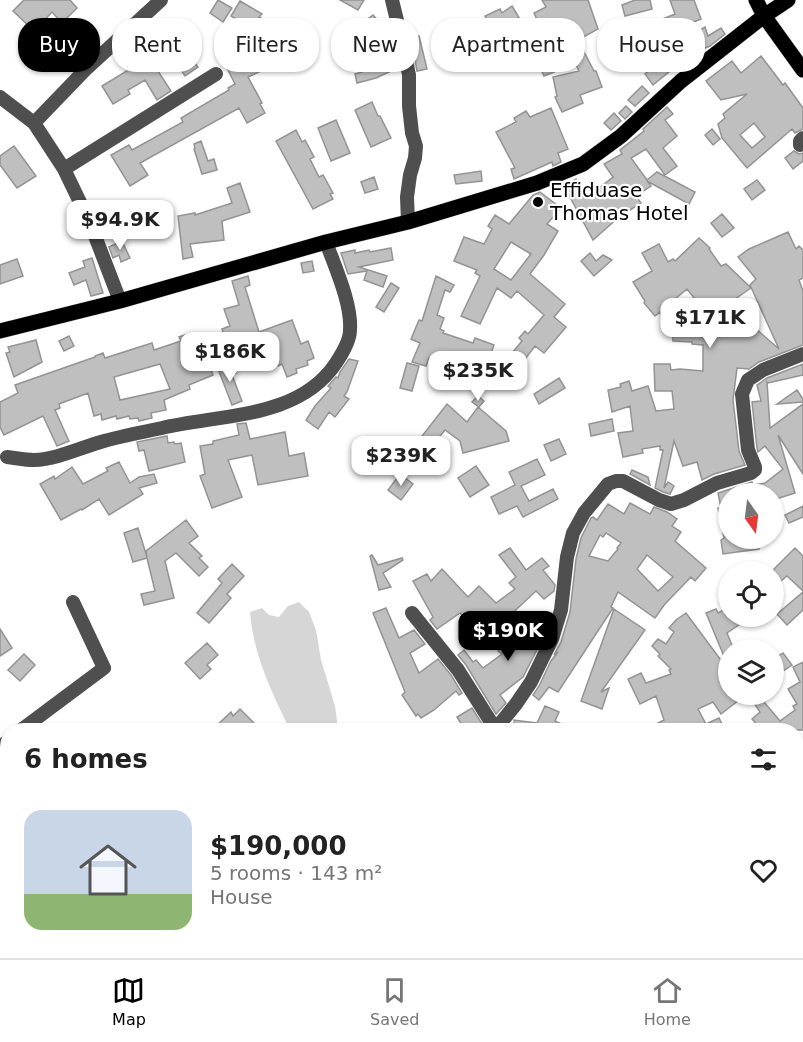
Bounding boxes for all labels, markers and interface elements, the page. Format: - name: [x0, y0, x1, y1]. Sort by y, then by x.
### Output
- chip: Buy: [18, 18, 100, 72]
- chip: Rent: [112, 18, 202, 72]
- chip: Filters: [214, 18, 319, 72]
- chip: New: [331, 18, 419, 72]
- chip: Apartment: [431, 18, 585, 72]
- chip: House: [597, 18, 705, 72]
- place label: Effiduase Thomas Hotel: [549, 178, 689, 225]
- marker: Effiduase Thomas Hotel: [531, 195, 545, 209]
- pin: $94.9K: [71, 200, 169, 251]
- text: $94.9K: [81, 207, 159, 231]
- pin: $171K: [668, 298, 752, 349]
- text: $171K: [674, 305, 746, 329]
- pin: $186K: [188, 332, 272, 383]
- text: $186K: [194, 339, 266, 363]
- pin: $235K: [436, 351, 520, 402]
- text: $235K: [442, 358, 514, 382]
- pin: $239K: [359, 436, 443, 487]
- text: $239K: [365, 443, 437, 467]
- north arrow: [718, 483, 784, 549]
- map controls: [718, 483, 784, 705]
- button: locate: [718, 561, 784, 627]
- pin: $190K: [466, 611, 550, 662]
- text: $190K: [472, 618, 544, 642]
- button: layers: [718, 639, 784, 705]
- icon: filters: [747, 743, 780, 776]
- text: 6 homes: [24, 744, 148, 774]
- text: $190,000: [210, 831, 347, 861]
- icon: home: [72, 834, 144, 906]
- icon: heart: [747, 854, 780, 887]
- text: 5 rooms · 143 m²: [210, 861, 382, 885]
- text: House: [210, 885, 273, 909]
- tab: Map: [112, 974, 146, 1029]
- tab: Saved: [370, 974, 419, 1029]
- tab: Home: [644, 974, 691, 1029]

